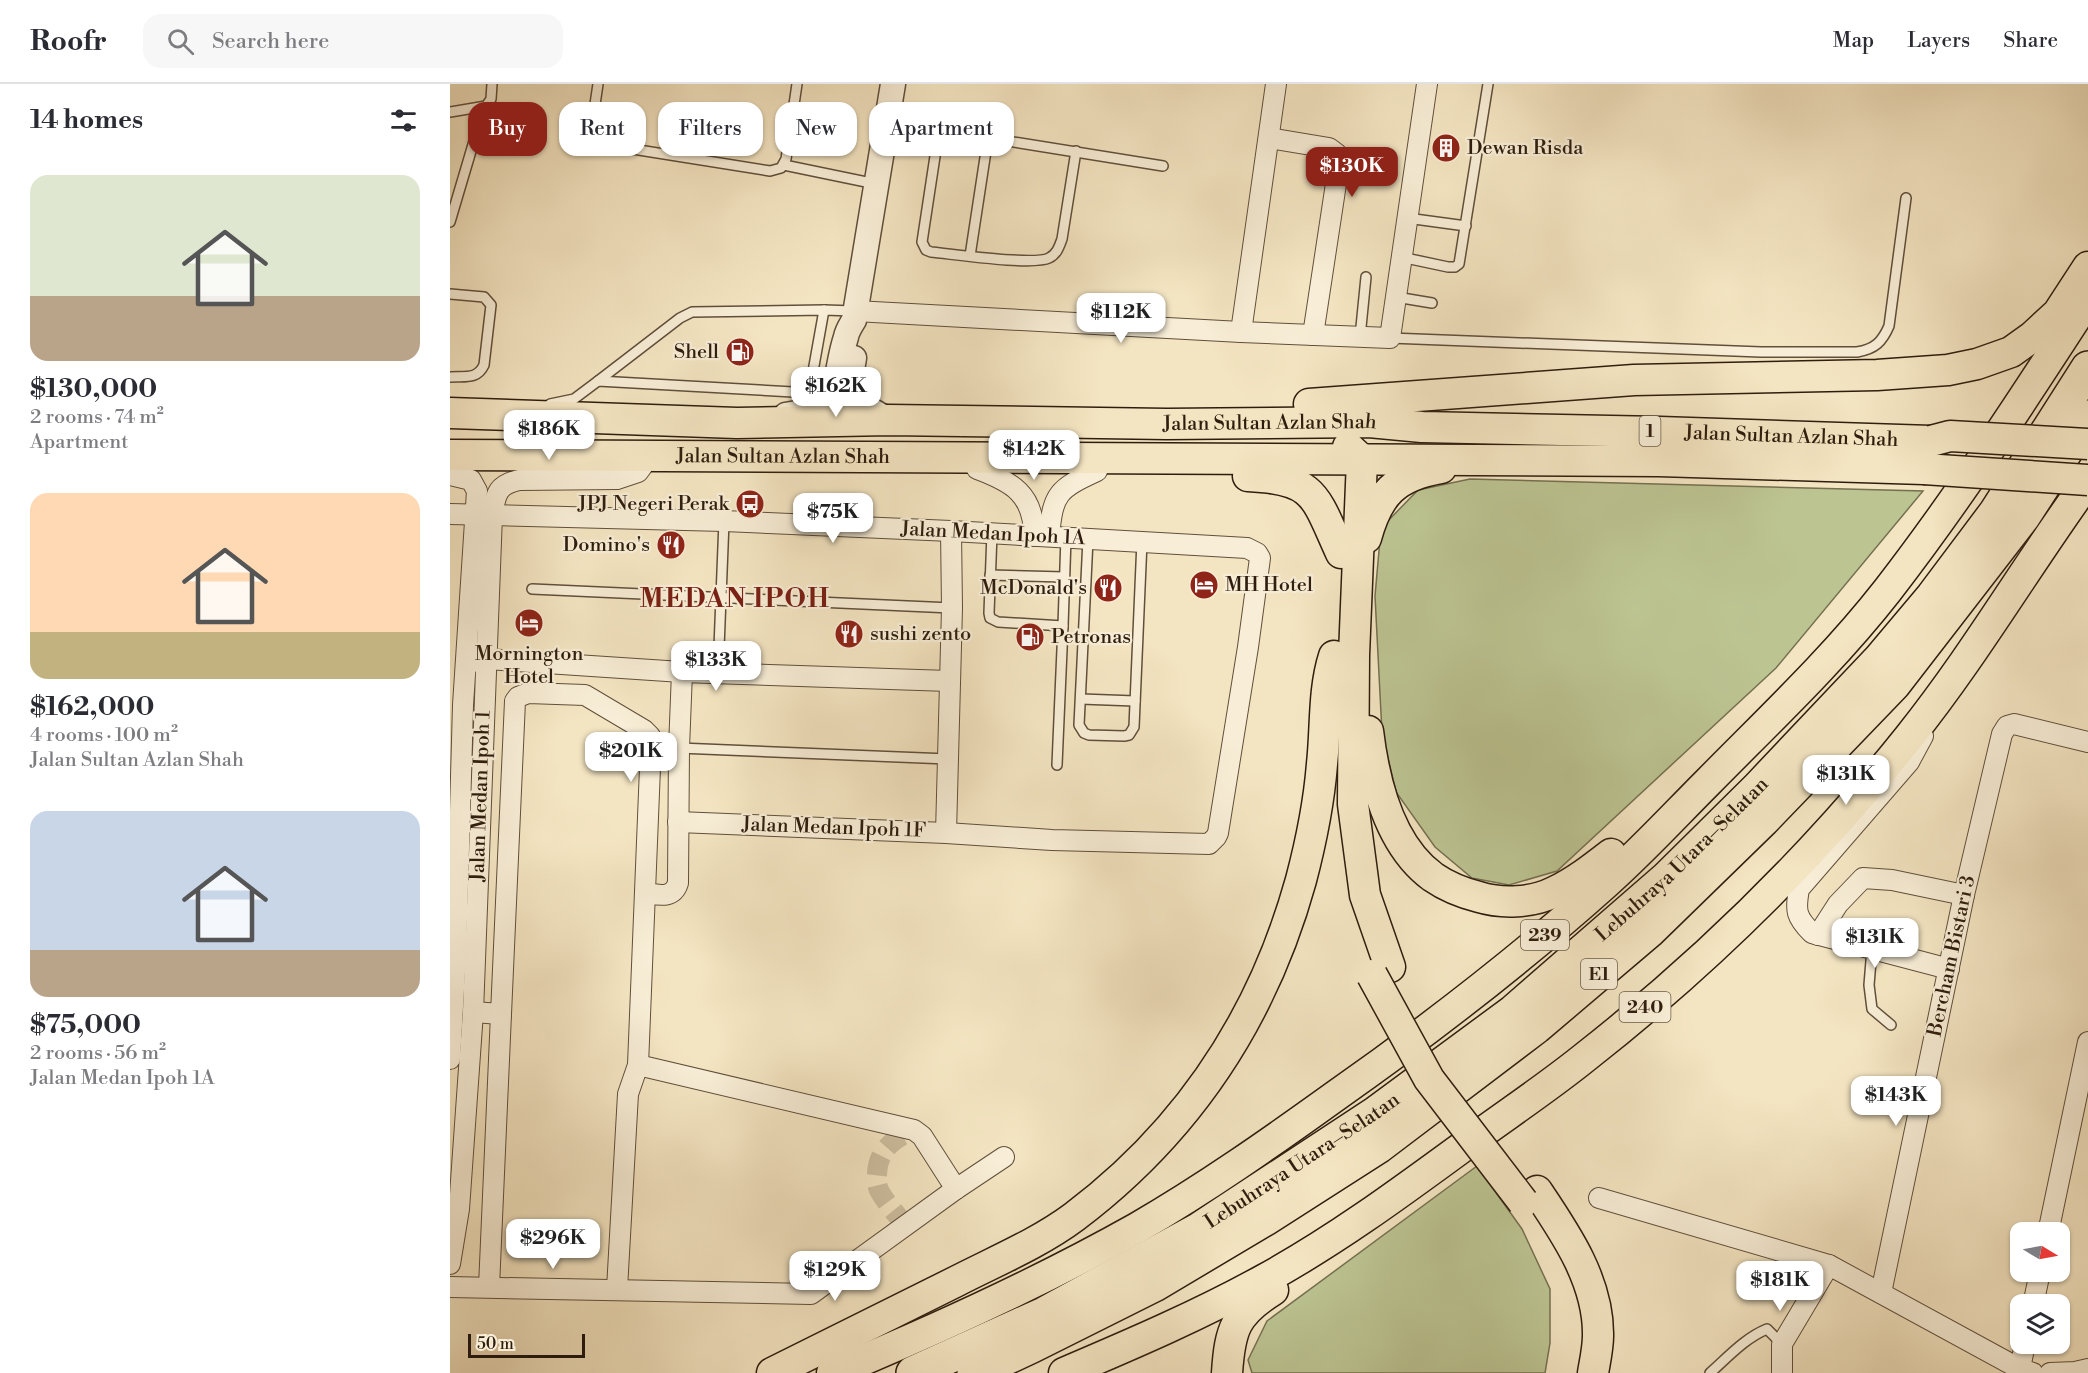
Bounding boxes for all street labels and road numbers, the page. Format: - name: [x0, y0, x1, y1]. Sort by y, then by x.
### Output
- street label: Jalan Sultan Azlan Shah: [1162, 409, 1378, 437]
- road number: 1: [1640, 416, 1660, 446]
- street label: Jalan Sultan Azlan Shah: [1683, 420, 1899, 452]
- street label: Jalan Sultan Azlan Shah: [675, 444, 890, 470]
- street label: Jalan Medan Ipoh 1A: [899, 517, 1087, 551]
- street label: Jalan Medan Ipoh 1: [465, 710, 496, 883]
- street label: Lebuhraya Utara–Selatan: [1590, 772, 1774, 947]
- street label: Jalan Medan Ipoh 1F: [741, 812, 926, 844]
- street label: Bercham Bistari 3: [1923, 873, 1981, 1040]
- road number: 239: [1521, 920, 1569, 950]
- road number: E1: [1581, 959, 1617, 989]
- road number: 240: [1620, 992, 1670, 1022]
- street label: Lebuhraya Utara–Selatan: [1200, 1087, 1405, 1235]

